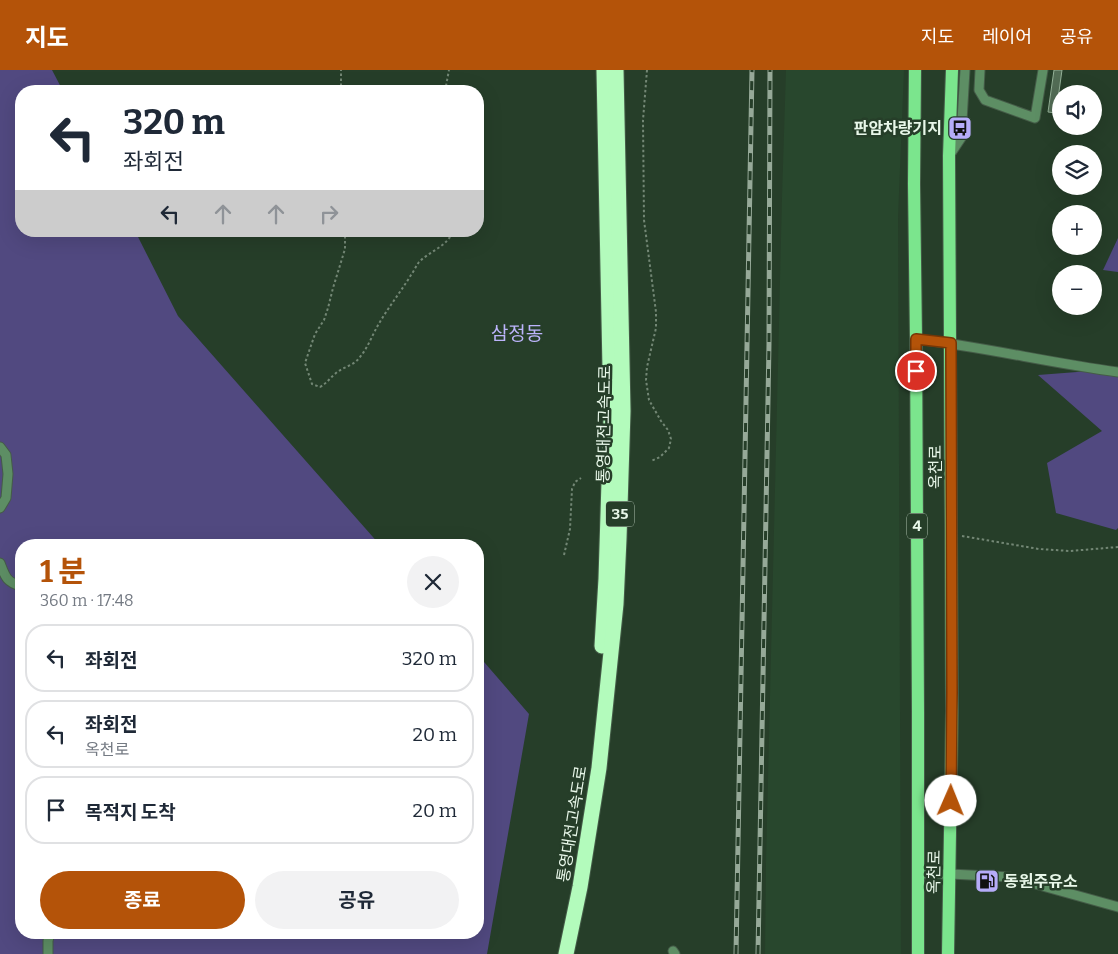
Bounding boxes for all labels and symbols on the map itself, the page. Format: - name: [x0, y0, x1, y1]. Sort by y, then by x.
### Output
- bus stop icon: 판암차량기지: [947, 115, 973, 141]
- place label: 판암차량기지: [854, 119, 942, 138]
- district label: 삼정동: [491, 322, 543, 345]
- pin: [895, 350, 937, 392]
- street label: 통영대전고속도로: [593, 365, 615, 483]
- street label: 옥천로: [926, 445, 945, 489]
- road number: 35: [606, 502, 634, 526]
- road number: 4: [907, 514, 927, 538]
- street label: 통영대전고속도로: [553, 764, 591, 884]
- position arrow: [924, 774, 976, 826]
- street label: 옥천로: [924, 849, 944, 894]
- fuel station icon: 동원주유소: [974, 868, 1000, 894]
- place label: 동원주유소: [1004, 872, 1078, 891]

